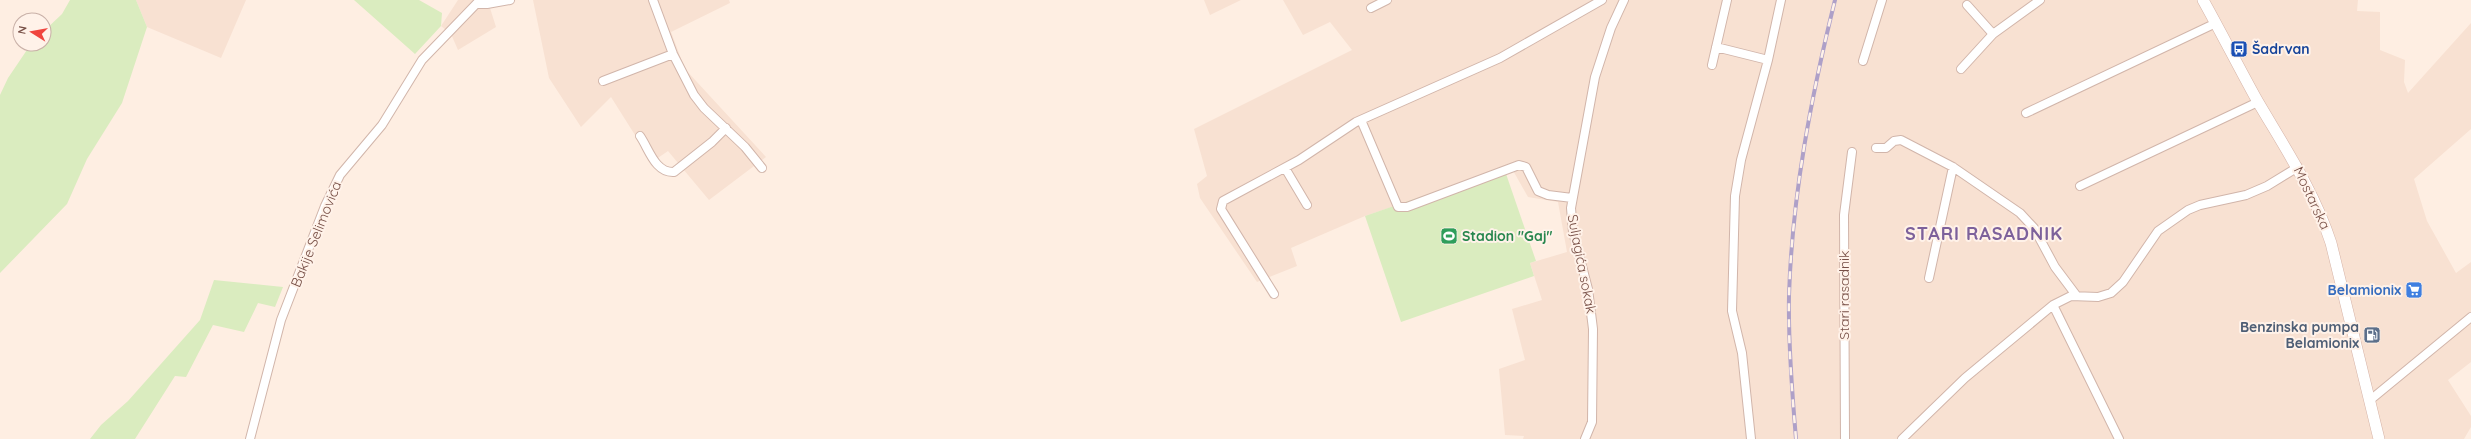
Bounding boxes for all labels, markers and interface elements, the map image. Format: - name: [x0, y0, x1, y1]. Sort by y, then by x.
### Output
- north arrow: [12, 12, 52, 52]
- text: N: [15, 25, 30, 35]
- bus stop icon: Šadrvan: [2229, 39, 2249, 59]
- place label: Šadrvan: [2252, 40, 2310, 58]
- street label: Mostarska: [2290, 164, 2334, 232]
- street label: Bakije Selimovića: [287, 178, 345, 290]
- street label: Suljagića sokak: [1564, 213, 1600, 315]
- district label: STARI RASADNIK: [1905, 222, 2063, 245]
- sports icon: Stadion "Gaj": [1439, 226, 1459, 246]
- place label: Stadion "Gaj": [1462, 227, 1553, 245]
- street label: Stari rasadnik: [1835, 250, 1853, 340]
- supermarket icon: Belamionix: [2404, 280, 2424, 300]
- place label: Belamionix: [2328, 281, 2401, 299]
- place label: Benzinska pumpa Belamionix: [2240, 318, 2359, 352]
- fuel station icon: Benzinska pumpa Belamionix: [2362, 325, 2382, 345]

